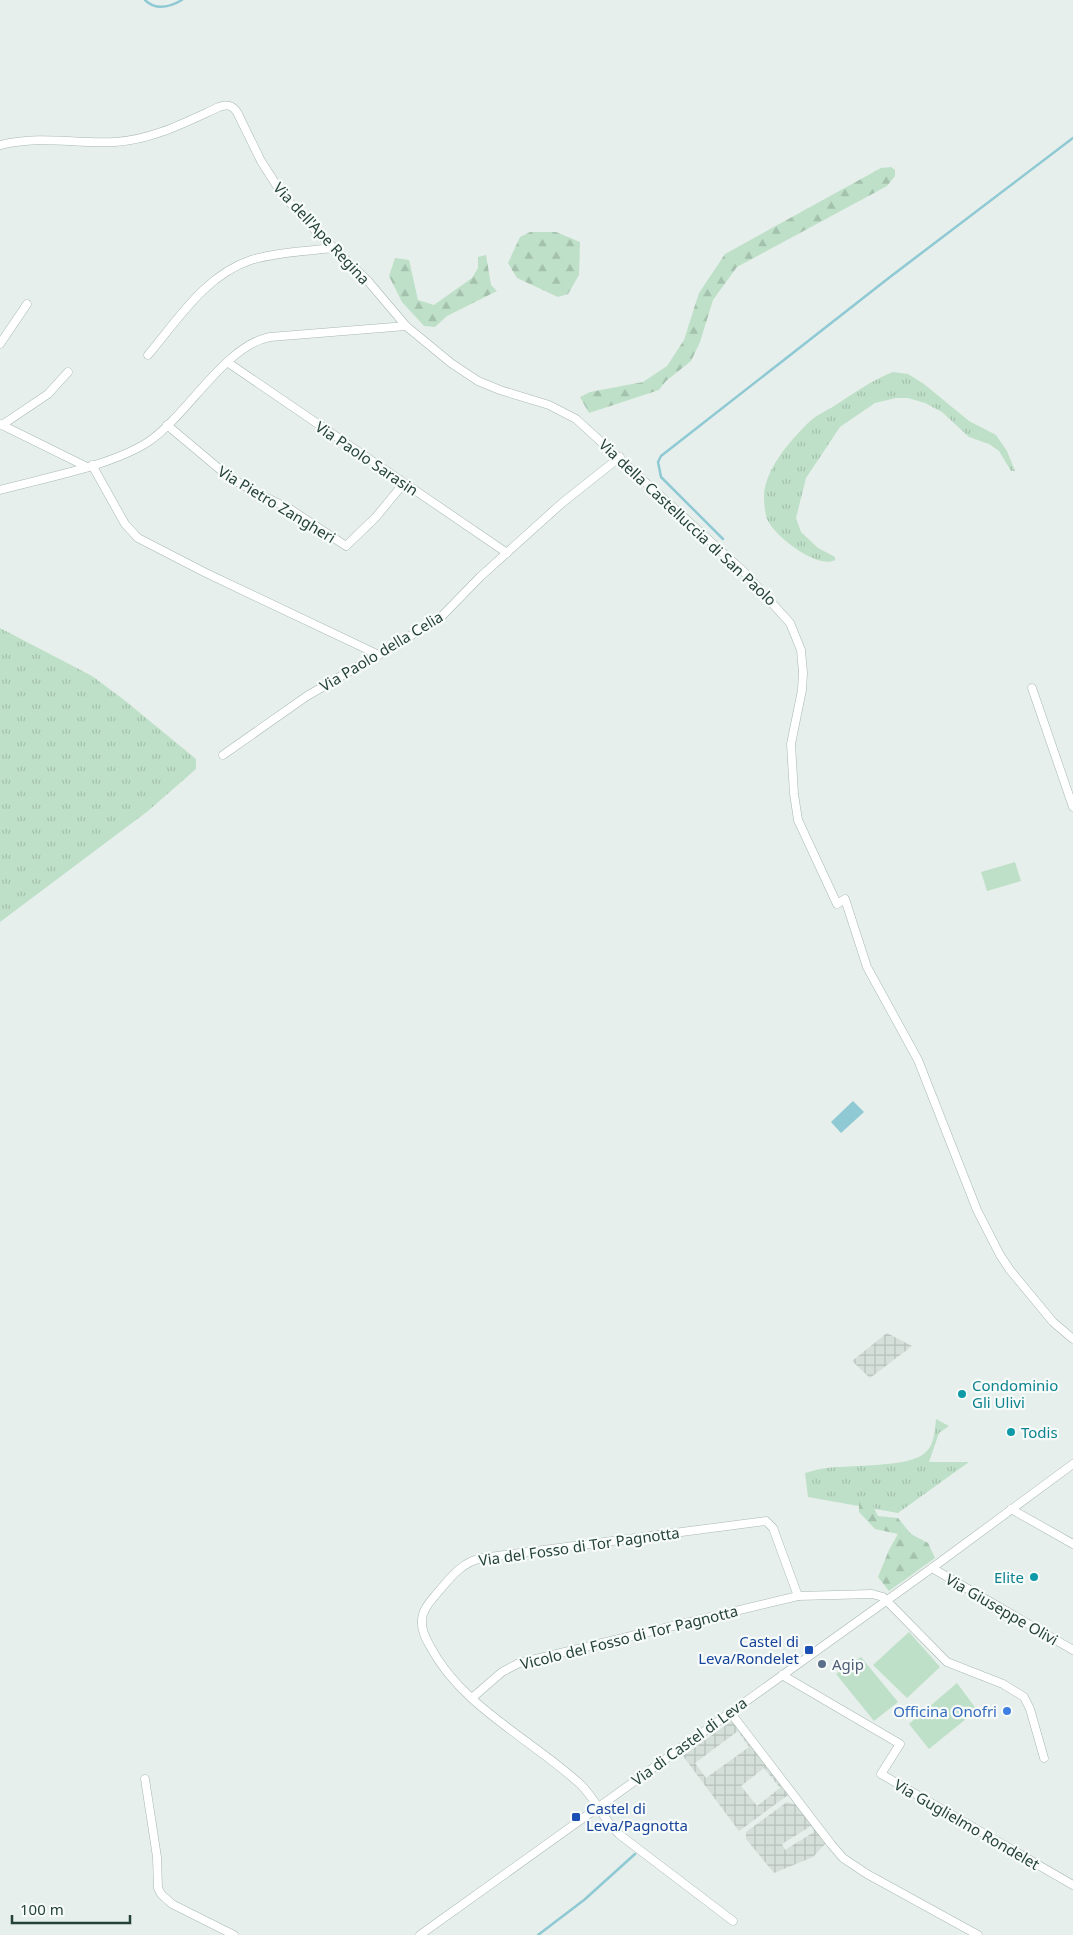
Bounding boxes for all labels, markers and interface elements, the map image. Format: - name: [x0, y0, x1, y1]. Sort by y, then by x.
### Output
- street label: Via dell'Ape Regina: [269, 178, 375, 288]
- street label: Via Paolo Sarasin: [312, 416, 422, 500]
- street label: Via della Castelluccia di San Paolo: [595, 434, 781, 610]
- street label: Via Pietro Zangheri: [214, 461, 340, 547]
- street label: Via Paolo della Celia: [316, 606, 446, 696]
- place label: Condominio Gli Ulivi: [972, 1375, 1058, 1412]
- marker: Condominio Gli Ulivi: [956, 1388, 968, 1400]
- place label: Todis: [1021, 1422, 1058, 1442]
- marker: Todis: [1005, 1426, 1017, 1438]
- street label: Via del Fosso di Tor Pagnotta: [477, 1522, 681, 1570]
- place label: Elite: [994, 1567, 1024, 1587]
- street label: Via Giuseppe Olivi: [942, 1569, 1062, 1649]
- marker: Elite: [1028, 1571, 1040, 1583]
- street label: Vicolo del Fosso di Tor Pagnotta: [518, 1600, 740, 1674]
- place label: Castel di Leva/Rondelet: [698, 1631, 800, 1668]
- marker: Castel di Leva/Rondelet: [803, 1644, 815, 1656]
- place label: Agip: [832, 1654, 864, 1674]
- marker: Agip: [816, 1658, 828, 1670]
- street label: Via di Castel di Leva: [627, 1692, 751, 1790]
- place label: Officina Onofri: [893, 1701, 997, 1721]
- marker: Officina Onofri: [1001, 1705, 1013, 1717]
- street label: Via Guglielmo Rondelet: [891, 1774, 1044, 1874]
- place label: Castel di Leva/Pagnotta: [586, 1798, 688, 1835]
- marker: Castel di Leva/Pagnotta: [570, 1811, 582, 1823]
- scale bar: [12, 1892, 130, 1924]
- text: 100 m: [20, 1899, 64, 1919]

